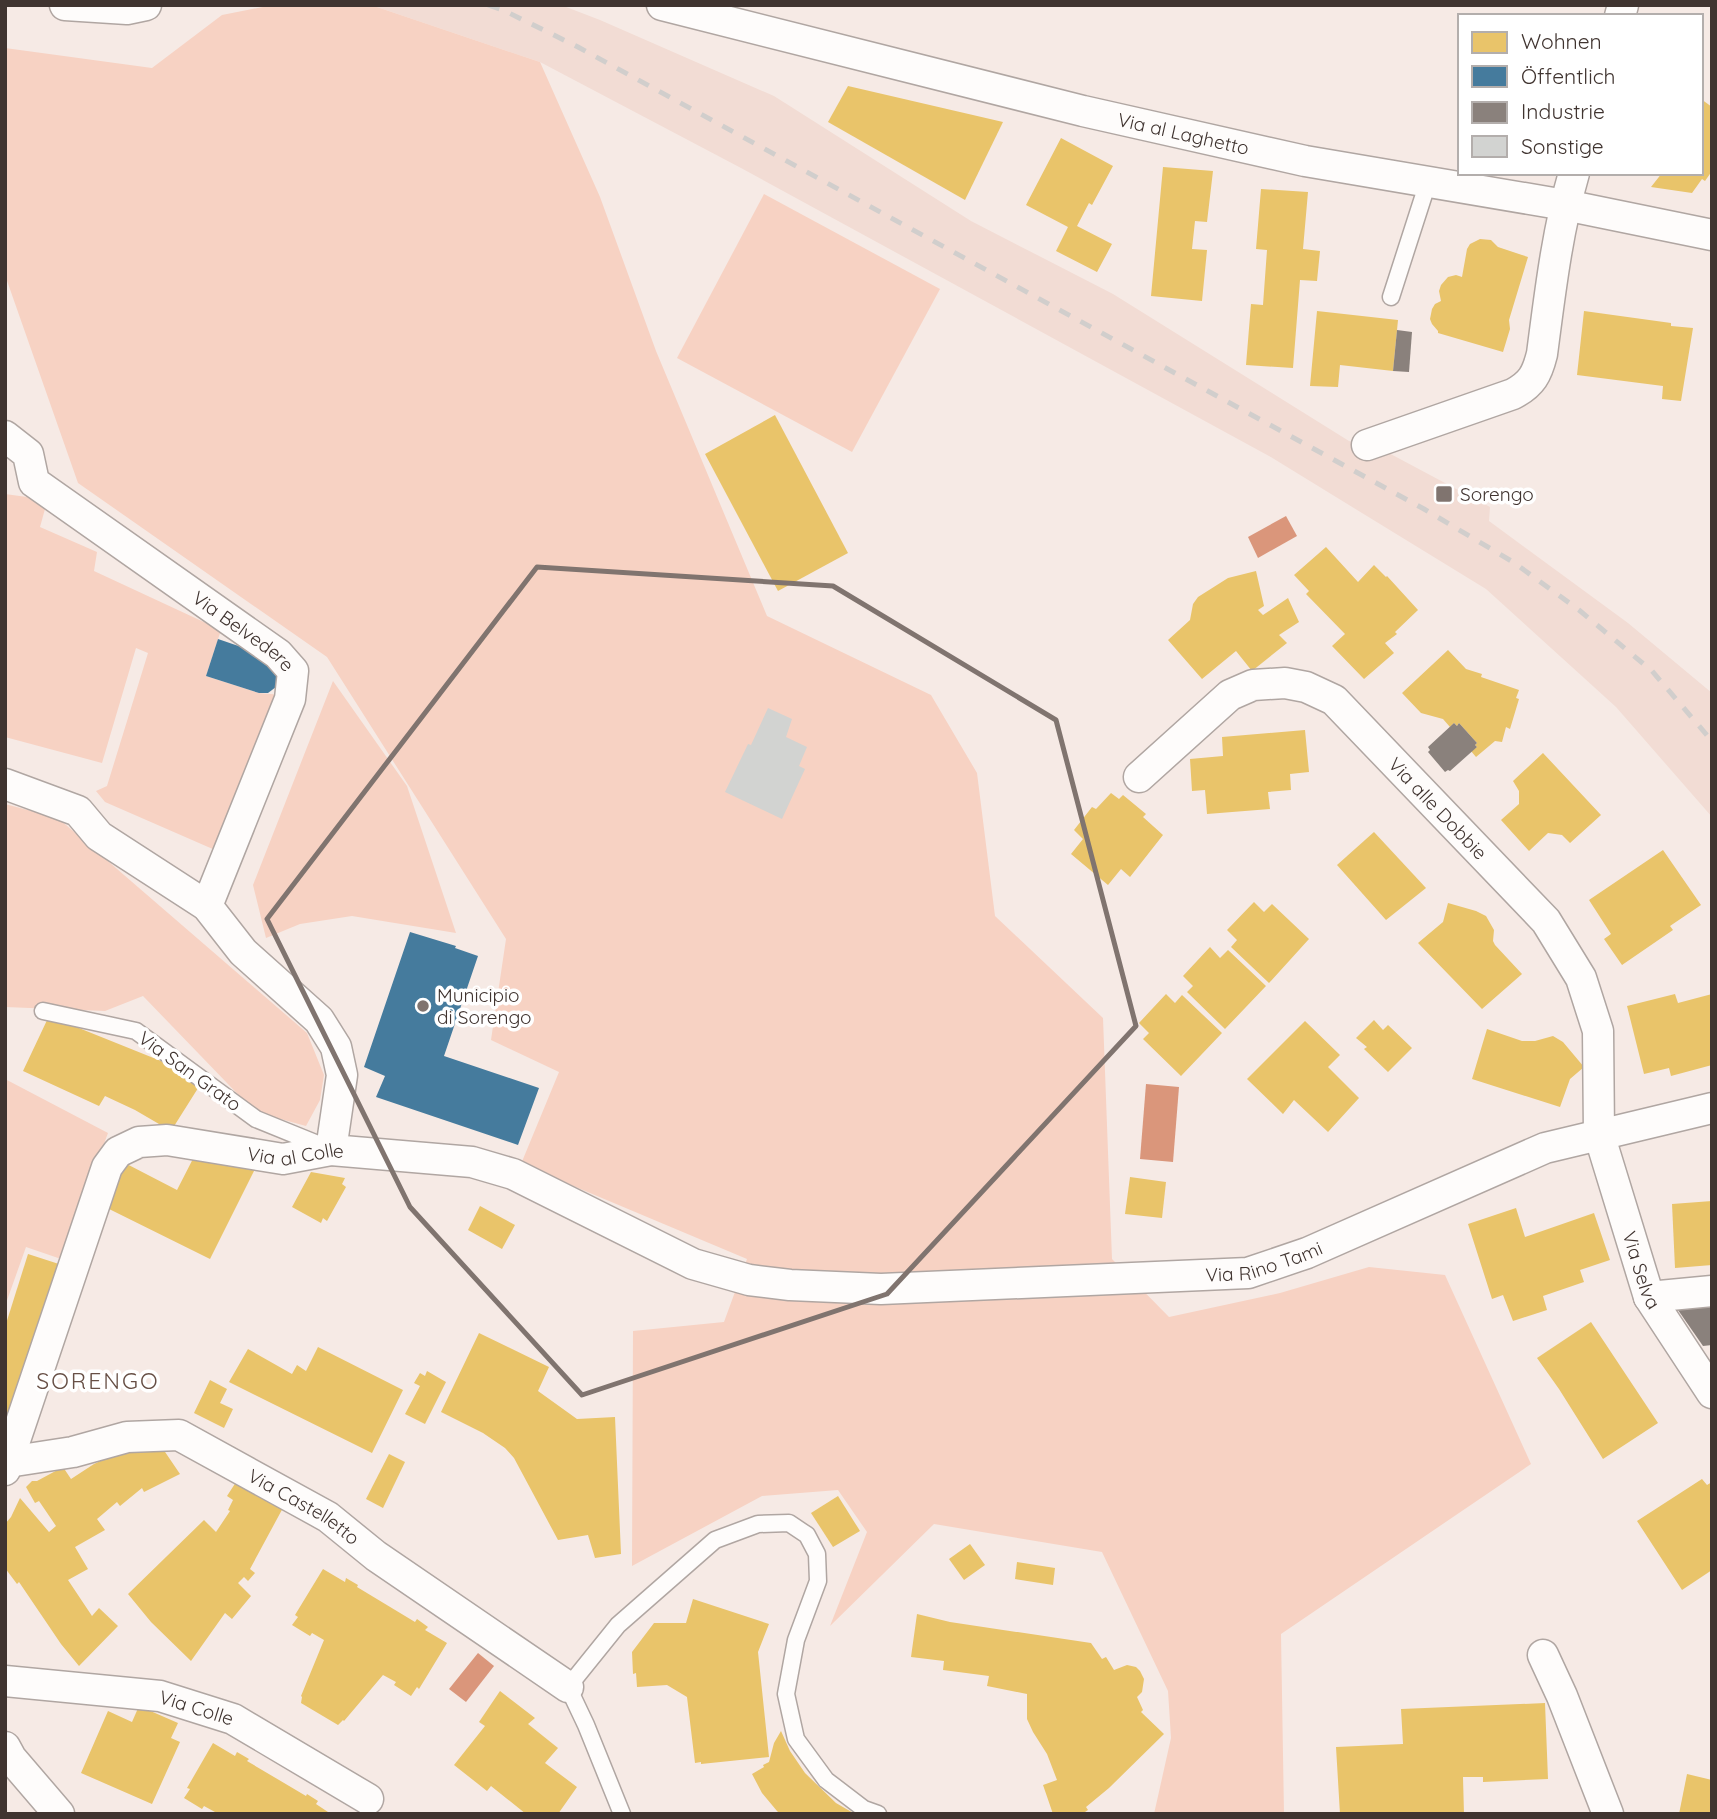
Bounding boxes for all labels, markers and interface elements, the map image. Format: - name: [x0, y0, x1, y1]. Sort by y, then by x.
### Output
- legend: [1458, 14, 1703, 175]
- text: Wohnen: [1521, 28, 1602, 54]
- text: Öffentlich: [1521, 63, 1615, 89]
- text: Industrie: [1521, 98, 1605, 124]
- street label: Via al Laghetto: [1115, 107, 1251, 160]
- text: Sonstige: [1521, 133, 1604, 159]
- place label: Sorengo: [1460, 482, 1534, 506]
- marker: Sorengo: [1434, 484, 1454, 504]
- street label: Via Belvedere: [188, 585, 300, 676]
- street label: Via alle Dobbie: [1383, 752, 1492, 864]
- place label: Municipio di Sorengo: [437, 983, 532, 1029]
- marker: Municipio di Sorengo: [415, 998, 431, 1014]
- street label: Via San Grato: [134, 1026, 246, 1116]
- street label: Via al Colle: [245, 1138, 345, 1171]
- street label: Via Selva: [1617, 1228, 1666, 1314]
- street label: Via Rino Tami: [1205, 1236, 1326, 1287]
- district label: SORENGO: [36, 1366, 160, 1395]
- street label: Via Castelletto: [244, 1463, 365, 1550]
- street label: Via Colle: [156, 1685, 237, 1730]

